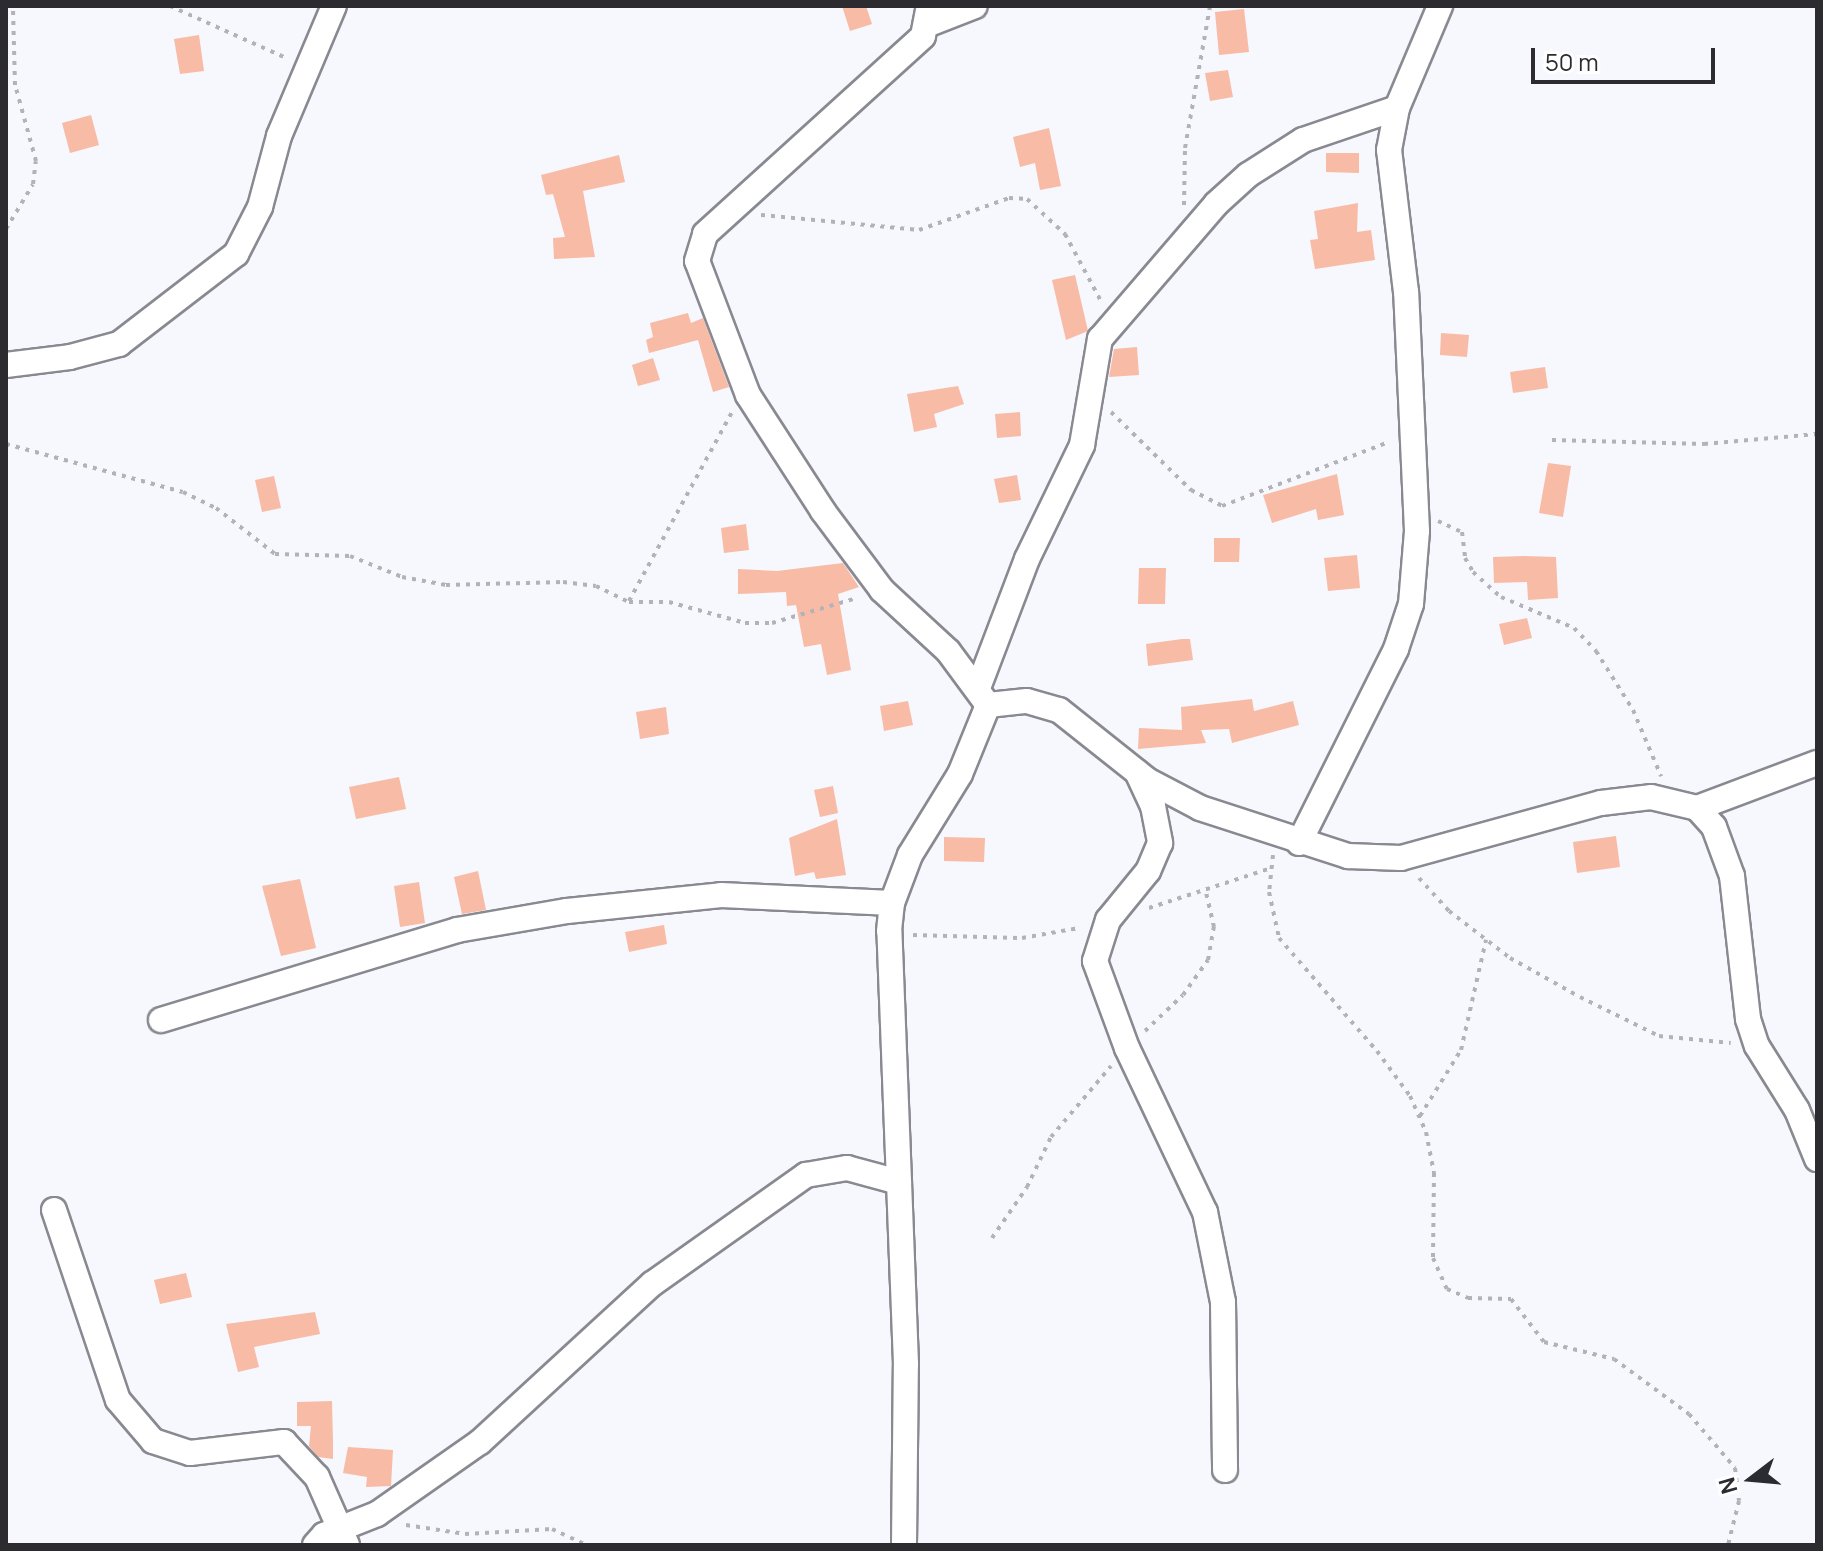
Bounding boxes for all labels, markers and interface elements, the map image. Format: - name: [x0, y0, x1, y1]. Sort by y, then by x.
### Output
- scale bar: [1535, 32, 1719, 82]
- text: 50 m: [1545, 45, 1599, 78]
- north arrow: [1711, 1439, 1791, 1519]
- text: N: [1711, 1474, 1745, 1497]

